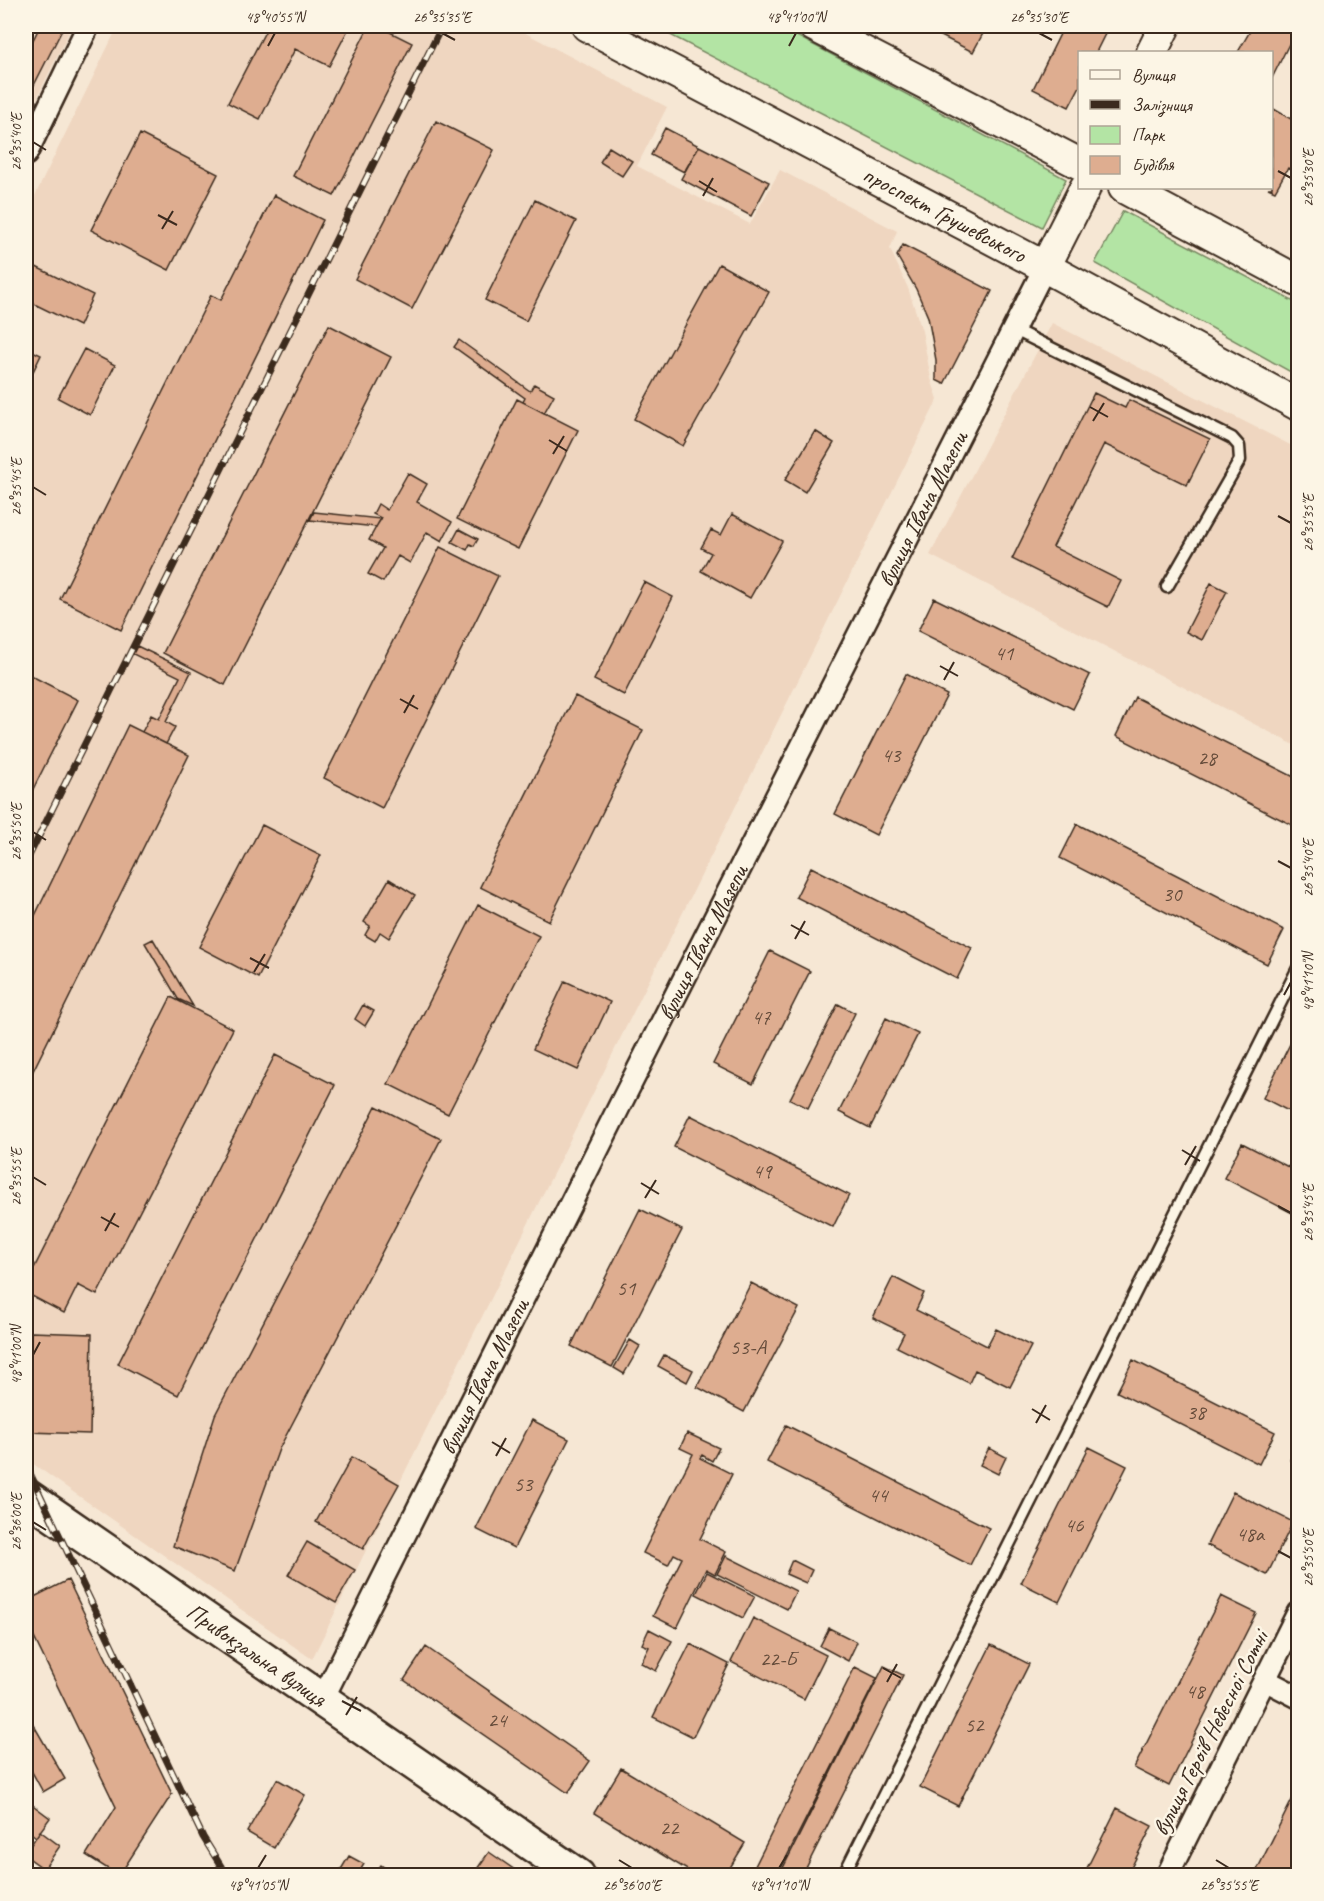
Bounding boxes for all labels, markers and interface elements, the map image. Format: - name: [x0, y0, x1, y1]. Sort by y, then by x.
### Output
- text: 48°40'55"N: [245, 8, 308, 27]
- text: 26°35'35"E: [413, 8, 473, 27]
- text: 48°41'00"N: [766, 8, 829, 27]
- text: 26°35'30"E: [1010, 8, 1070, 27]
- legend: [1078, 51, 1273, 189]
- text: Вулиця: [1132, 64, 1176, 86]
- text: Залізниця: [1132, 94, 1193, 117]
- text: 26°35'40"E: [7, 111, 26, 171]
- text: Парк: [1132, 124, 1166, 146]
- text: 26°35'30"E: [1299, 147, 1318, 207]
- text: Будівля: [1132, 154, 1175, 176]
- street label: проспект Грушевського: [858, 159, 1033, 270]
- street label: вулиця Івана Мазепи: [870, 425, 975, 592]
- text: 26°35'45"E: [7, 456, 26, 516]
- text: 26°35'35"E: [1299, 492, 1318, 552]
- house number: 41: [995, 640, 1015, 666]
- house number: 43: [882, 742, 902, 768]
- house number: 28: [1198, 745, 1219, 771]
- text: 26°35'50"E: [7, 801, 26, 861]
- text: 26°35'40"E: [1299, 837, 1318, 897]
- street label: вулиця Івана Мазепи: [651, 858, 755, 1025]
- house number: 30: [1163, 881, 1183, 907]
- text: 48°41'10"N: [1299, 949, 1318, 1012]
- house number: 47: [752, 1004, 772, 1030]
- text: 26°35'55"E: [7, 1146, 26, 1206]
- house number: 49: [753, 1158, 773, 1184]
- text: 26°35'45"E: [1299, 1182, 1318, 1242]
- house number: 51: [617, 1275, 637, 1301]
- street label: вулиця Івана Мазепи: [433, 1292, 536, 1459]
- text: 48°41'00"N: [7, 1322, 26, 1385]
- house number: 53-А: [730, 1334, 768, 1360]
- house number: 38: [1187, 1399, 1208, 1425]
- house number: 53: [514, 1471, 534, 1497]
- house number: 44: [869, 1482, 890, 1508]
- text: 26°36'00"E: [7, 1491, 26, 1551]
- house number: 46: [1065, 1512, 1084, 1538]
- house number: 48а: [1236, 1521, 1266, 1547]
- text: 26°35'50"E: [1299, 1527, 1318, 1587]
- street label: Привокзальна вулиця: [181, 1596, 334, 1714]
- street label: вулиця Героїв Небесної Сотні: [1145, 1623, 1276, 1841]
- house number: 22-Б: [760, 1646, 800, 1672]
- house number: 48: [1186, 1678, 1207, 1704]
- house number: 24: [488, 1707, 509, 1733]
- house number: 52: [965, 1712, 985, 1738]
- house number: 22: [660, 1815, 680, 1841]
- text: 48°41'05"N: [228, 1876, 291, 1895]
- text: 26°36'00"E: [603, 1876, 663, 1895]
- text: 48°41'10"N: [749, 1876, 812, 1895]
- text: 26°35'55"E: [1200, 1876, 1260, 1895]

